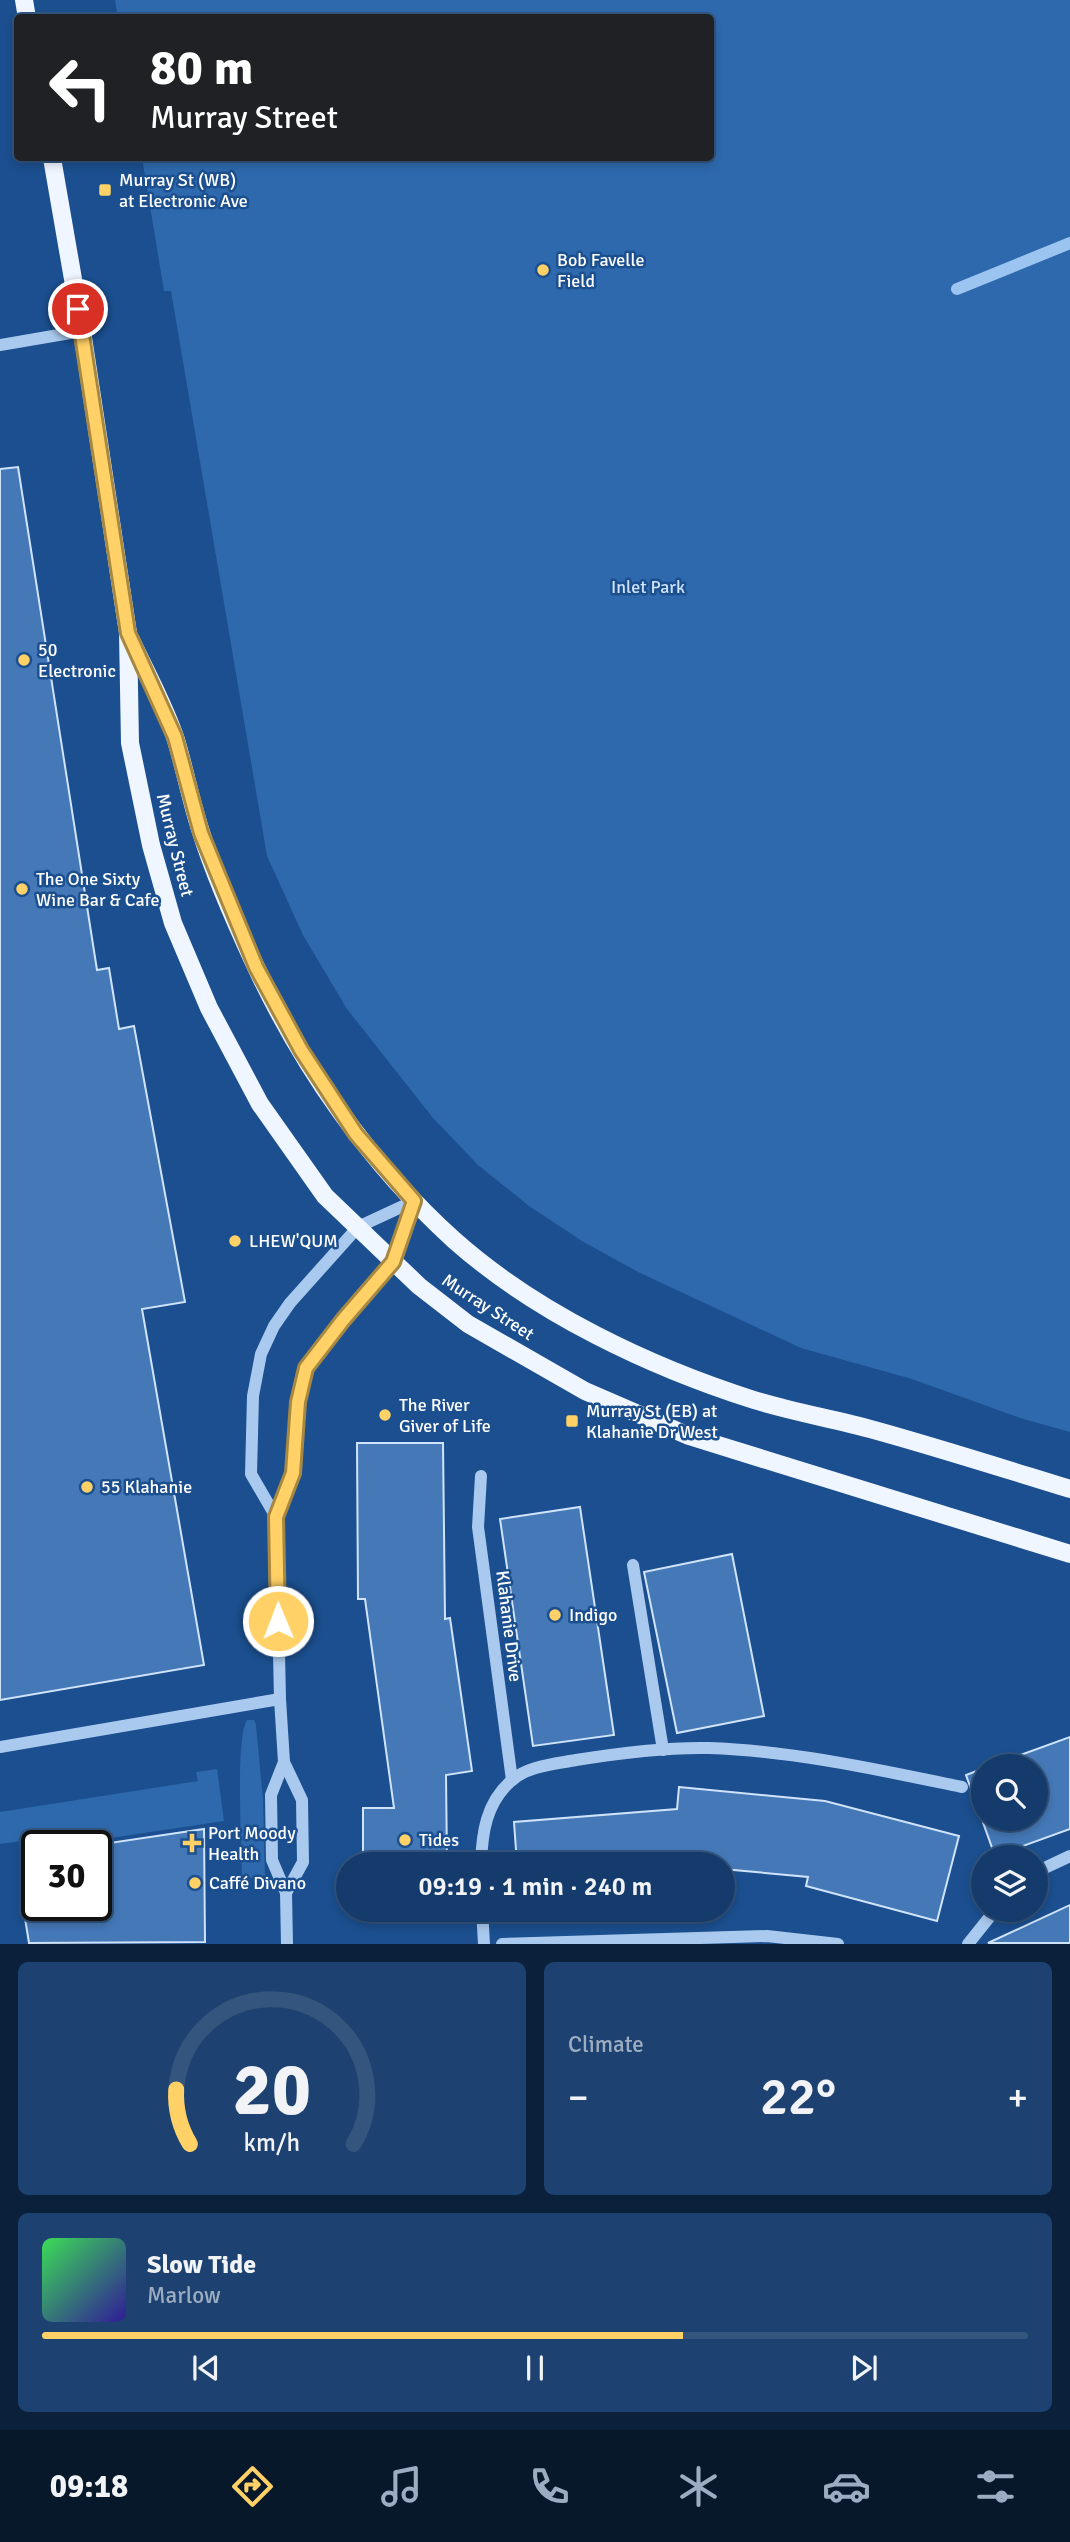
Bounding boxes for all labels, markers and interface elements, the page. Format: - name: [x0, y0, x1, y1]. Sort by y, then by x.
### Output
- text: 80 m: [150, 38, 253, 98]
- icon: left: [35, 42, 126, 133]
- text: Murray Street: [150, 98, 338, 137]
- place label: Murray St (WB) at Electronic Ave: [119, 169, 248, 212]
- marker: Murray St (WB) at Electronic Ave: [97, 182, 113, 198]
- place label: Bob Favelle Field: [557, 249, 645, 292]
- marker: Bob Favelle Field: [535, 262, 551, 278]
- pin: [48, 279, 108, 339]
- icon: arrive: [59, 290, 97, 328]
- park label: Inlet Park: [611, 576, 685, 598]
- place label: 50 Electronic: [38, 639, 116, 682]
- marker: 50 Electronic: [16, 652, 32, 668]
- street label: Murray Street: [152, 791, 198, 899]
- place label: The One Sixty Wine Bar & Cafe: [36, 868, 159, 911]
- marker: The One Sixty Wine Bar & Cafe: [14, 881, 30, 897]
- place label: LHEW'QUM: [249, 1230, 338, 1252]
- marker: LHEW'QUM: [227, 1233, 243, 1249]
- street label: Murray Street: [438, 1269, 538, 1345]
- place label: The River Giver of Life: [399, 1394, 491, 1437]
- place label: Murray St (EB) at Klahanie Dr West: [586, 1400, 718, 1443]
- marker: The River Giver of Life: [377, 1407, 393, 1423]
- marker: Murray St (EB) at Klahanie Dr West: [564, 1413, 580, 1429]
- place label: 55 Klahanie: [101, 1476, 192, 1498]
- marker: 55 Klahanie: [79, 1479, 95, 1495]
- street label: Klahanie Drive: [491, 1569, 527, 1683]
- position arrow: [241, 1584, 315, 1658]
- place label: Indigo: [569, 1604, 617, 1626]
- marker: Indigo: [547, 1607, 563, 1623]
- map controls: [971, 1754, 1048, 1922]
- button: search: [971, 1754, 1048, 1831]
- place label: Port Moody Health: [208, 1822, 296, 1865]
- place label: Tides: [419, 1829, 459, 1851]
- speed limit sign: 30: [21, 1830, 112, 1921]
- marker: Tides: [397, 1832, 413, 1848]
- marker: Port Moody Health: [182, 1833, 202, 1853]
- button: layers: [971, 1845, 1048, 1922]
- text: 09:19 · 1 min · 240 m: [419, 1871, 652, 1903]
- place label: Caffé Divano: [209, 1872, 306, 1894]
- marker: Caffé Divano: [187, 1875, 203, 1891]
- text: Climate: [568, 2030, 644, 2059]
- text: 20: [233, 2047, 311, 2136]
- text: 22°: [760, 2065, 836, 2129]
- text: −: [568, 2074, 589, 2121]
- text: +: [1007, 2074, 1028, 2121]
- text: km/h: [244, 2127, 300, 2158]
- text: Slow Tide: [147, 2249, 256, 2281]
- text: Marlow: [147, 2281, 221, 2310]
- icon: previous: [187, 2349, 225, 2387]
- icon: pause: [516, 2349, 554, 2387]
- icon: next: [845, 2349, 883, 2387]
- icon: directions: [228, 2462, 277, 2511]
- icon: music: [377, 2462, 426, 2511]
- icon: phone: [525, 2462, 574, 2511]
- icon: climate: [674, 2462, 723, 2511]
- icon: car: [822, 2462, 871, 2511]
- icon: filters: [971, 2462, 1020, 2511]
- text: 09:18: [50, 2467, 128, 2506]

